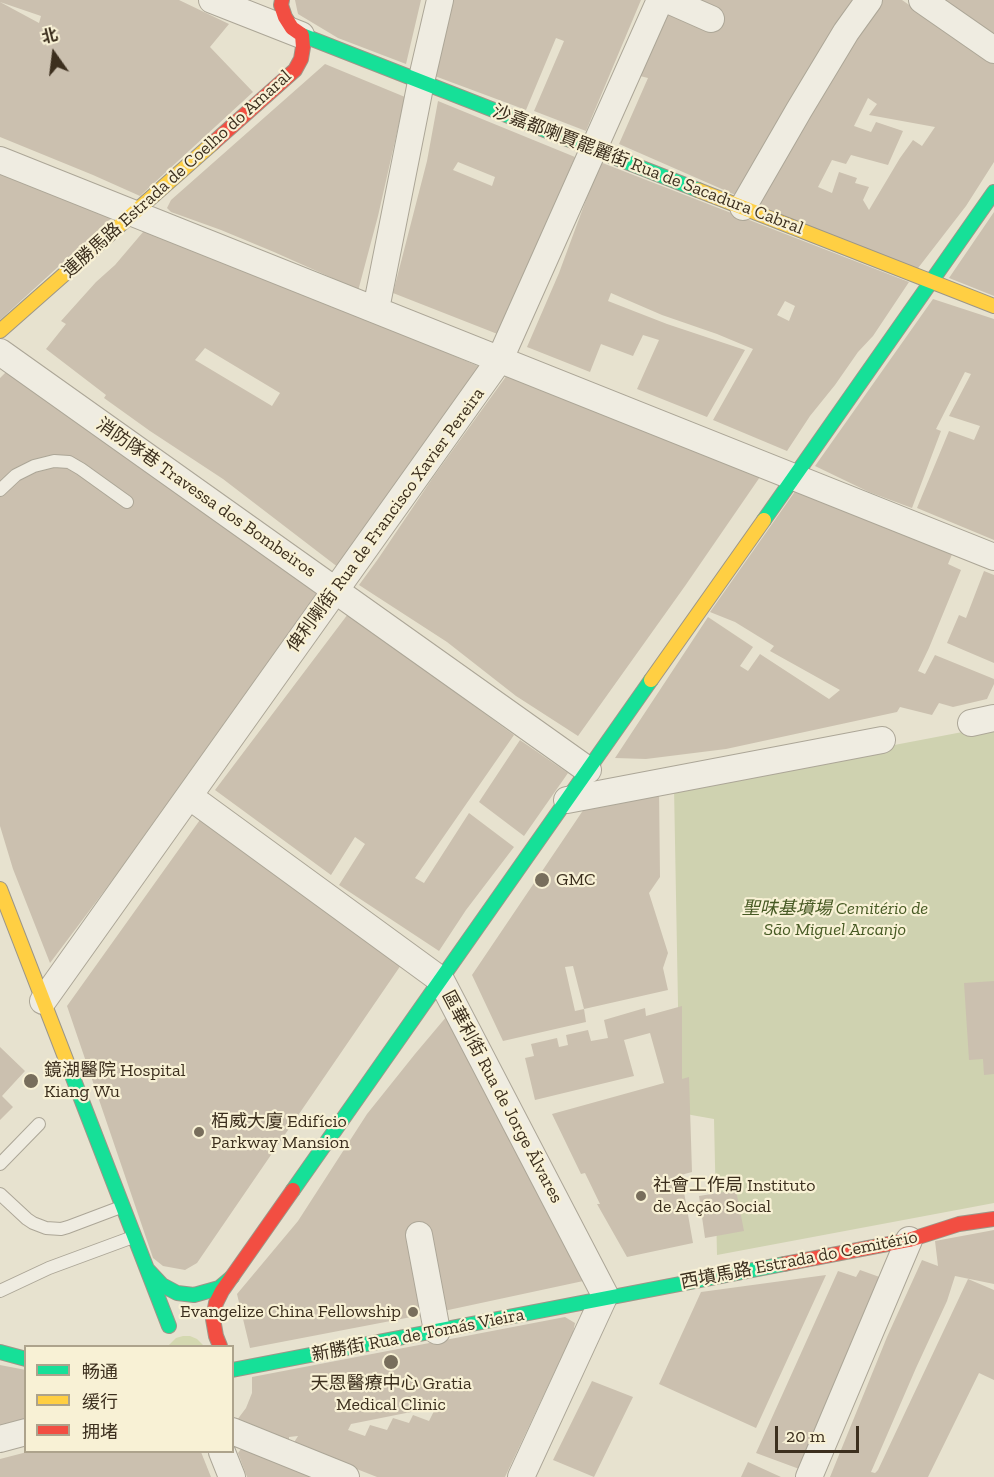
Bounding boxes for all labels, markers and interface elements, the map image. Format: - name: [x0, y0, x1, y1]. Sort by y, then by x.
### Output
- north arrow: [24, 24, 84, 84]
- text: 北: [39, 25, 60, 47]
- street label: 連勝馬路 Estrada de Coelho do Amaral: [58, 66, 296, 282]
- street label: 沙嘉都喇賈罷麗街 Rua de Sacadura Cabral: [490, 101, 806, 239]
- street label: 俾利喇街 Rua de Francisco Xavier Pereira: [283, 384, 489, 656]
- street label: 消防隊巷 Travessa dos Bombeiros: [92, 414, 320, 582]
- place label: GMC: [556, 869, 596, 891]
- marker: GMC: [533, 871, 551, 889]
- park label: 聖味基墳場 Cemitério de São Miguel Arcanjo: [742, 898, 928, 940]
- street label: 區華利街 Rua de Jorge Álvares: [437, 987, 567, 1207]
- place label: 鏡湖醫院 Hospital Kiang Wu: [44, 1060, 185, 1102]
- marker: 鏡湖醫院 Hospital Kiang Wu: [22, 1072, 40, 1090]
- place label: 栢威大廈 Edifício Parkway Mansion: [211, 1111, 349, 1154]
- marker: 栢威大廈 Edifício Parkway Mansion: [192, 1125, 206, 1139]
- place label: 社會工作局 Instituto de Acção Social: [653, 1175, 815, 1218]
- marker: 社會工作局 Instituto de Acção Social: [634, 1189, 648, 1203]
- street label: 西墳馬路 Estrada do Cemitério: [679, 1226, 919, 1294]
- place label: Evangelize China Fellowship: [180, 1301, 401, 1323]
- street label: 新勝街 Rua de Tomás Vieira: [310, 1304, 526, 1366]
- marker: Evangelize China Fellowship: [406, 1305, 420, 1319]
- legend: [24, 1345, 234, 1453]
- marker: 天恩醫療中心 Gratia Medical Clinic: [382, 1353, 400, 1371]
- text: 畅通: [82, 1361, 118, 1383]
- place label: 天恩醫療中心 Gratia Medical Clinic: [310, 1373, 472, 1416]
- text: 缓行: [82, 1391, 118, 1413]
- scale bar: [778, 1414, 862, 1452]
- text: 拥堵: [82, 1421, 118, 1443]
- text: 20 m: [786, 1425, 825, 1447]

